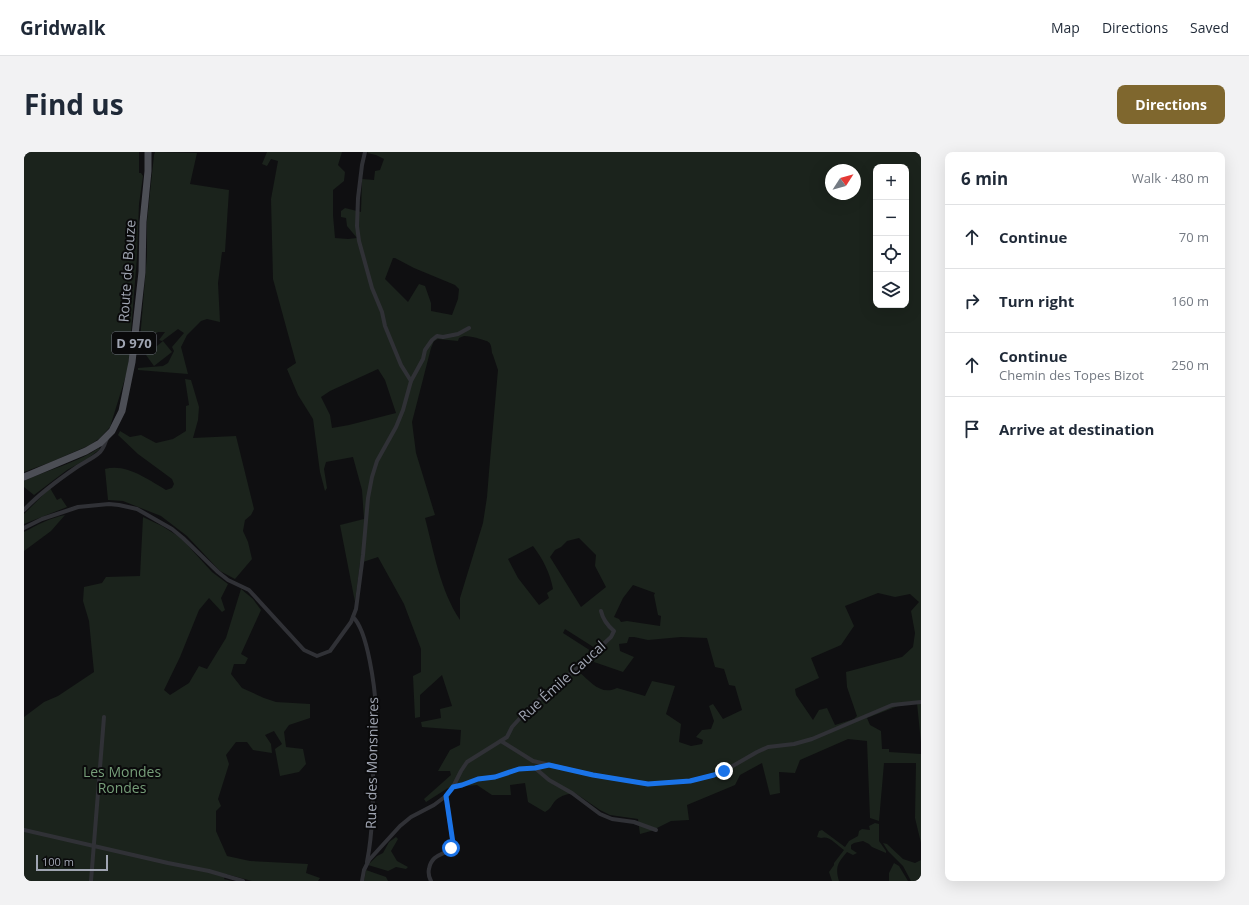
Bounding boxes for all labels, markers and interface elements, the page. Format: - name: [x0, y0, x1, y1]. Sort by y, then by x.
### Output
- text: Gridwalk: [20, 15, 106, 41]
- text: Map: [1051, 18, 1080, 37]
- text: Directions: [1102, 18, 1168, 37]
- text: Saved: [1190, 18, 1229, 37]
- text: Find us: [24, 85, 124, 123]
- button: Directions: [1117, 85, 1225, 124]
- north arrow: [825, 164, 861, 200]
- map controls: [873, 164, 909, 308]
- button: +: [873, 164, 909, 200]
- text: 6 min: [961, 167, 1008, 190]
- text: Walk · 480 m: [1132, 169, 1209, 187]
- button: −: [873, 200, 909, 236]
- street label: Route de Bouze: [113, 219, 140, 323]
- icon: ahead: [961, 226, 983, 248]
- text: Continue: [999, 227, 1067, 247]
- text: 70 m: [1179, 228, 1209, 246]
- button: locate: [873, 236, 909, 272]
- button: layers: [873, 272, 909, 308]
- icon: right: [961, 290, 983, 312]
- text: Turn right: [999, 291, 1074, 311]
- text: 160 m: [1171, 292, 1209, 310]
- road number: D 970: [112, 332, 156, 354]
- text: Continue: [999, 346, 1067, 366]
- icon: ahead: [961, 354, 983, 376]
- text: 250 m: [1171, 356, 1209, 374]
- text: Chemin des Topes Bizot: [999, 366, 1144, 384]
- icon: arrive: [961, 418, 983, 440]
- text: Arrive at destination: [999, 419, 1154, 439]
- street label: Rue Émile Caucal: [514, 636, 609, 725]
- street label: Rue des Monsnieres: [361, 697, 382, 829]
- park label: Les Mondes Rondes: [83, 762, 161, 797]
- route end: [715, 762, 733, 780]
- route start: [442, 839, 460, 857]
- scale bar: [36, 853, 108, 872]
- text: 100 m: [42, 854, 74, 869]

